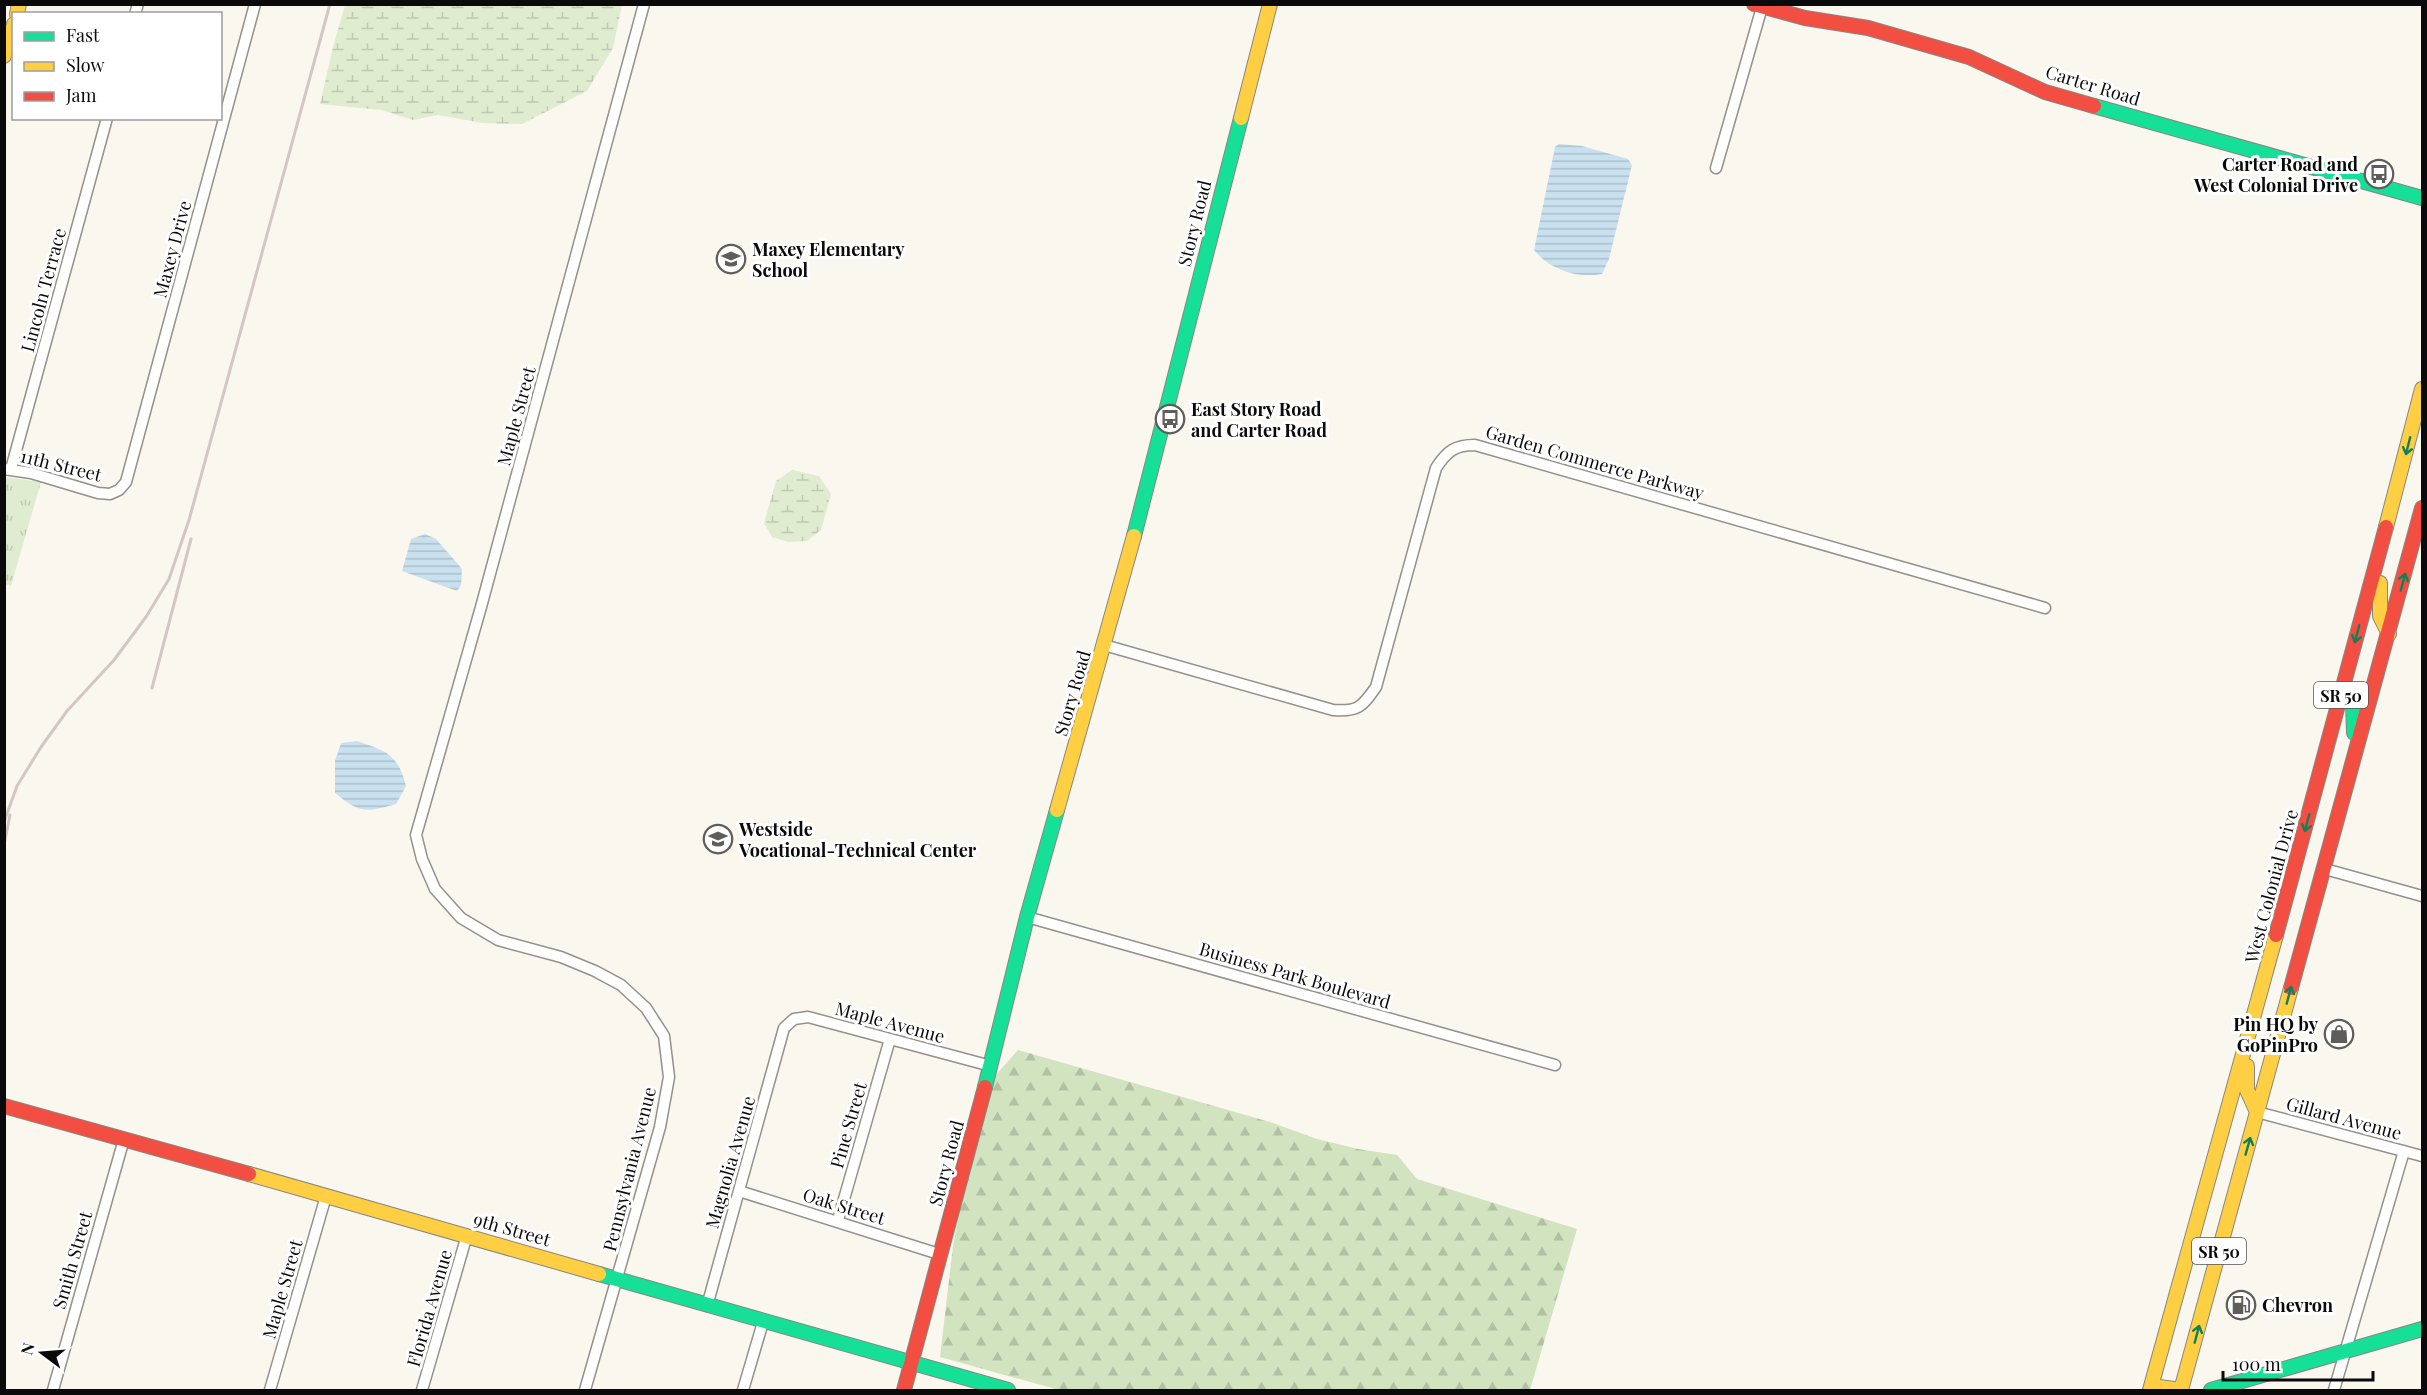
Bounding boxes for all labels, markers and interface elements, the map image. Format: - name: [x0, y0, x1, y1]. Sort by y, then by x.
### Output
- legend: [12, 12, 222, 120]
- text: Fast: [66, 23, 100, 47]
- text: Slow: [66, 53, 104, 77]
- street label: Carter Road: [2043, 59, 2144, 111]
- text: Jam: [65, 83, 96, 107]
- place label: Carter Road and West Colonial Drive: [2193, 152, 2358, 197]
- bus stop icon: Carter Road and West Colonial Drive: [2363, 158, 2395, 190]
- street label: Story Road: [1172, 177, 1216, 269]
- street label: Maxey Drive: [148, 198, 196, 300]
- street label: Lincoln Terrace: [15, 225, 71, 355]
- place label: Maxey Elementary School: [752, 237, 905, 282]
- school or university icon: Maxey Elementary School: [715, 243, 747, 275]
- street label: Maple Street: [491, 363, 541, 468]
- place label: East Story Road and Carter Road: [1191, 397, 1327, 442]
- bus stop icon: East Story Road and Carter Road: [1154, 403, 1186, 435]
- street label: Garden Commerce Parkway: [1483, 419, 1707, 505]
- one-way arrow: [2402, 436, 2413, 455]
- street label: 11th Street: [18, 443, 105, 487]
- one-way arrow: [2398, 573, 2409, 592]
- one-way arrow: [2351, 624, 2363, 643]
- street label: Story Road: [1048, 647, 1096, 739]
- road number: SR 50: [2314, 682, 2368, 708]
- street label: West Colonial Drive: [2239, 806, 2303, 967]
- one-way arrow: [2301, 813, 2312, 832]
- place label: Westside Vocational-Technical Center: [738, 817, 977, 862]
- school or university icon: Westside Vocational-Technical Center: [702, 823, 734, 855]
- street label: Business Park Boulevard: [1197, 936, 1394, 1014]
- one-way arrow: [2284, 986, 2295, 1005]
- street label: Maple Avenue: [833, 996, 947, 1048]
- place label: Pin HQ by GoPinPro: [2233, 1012, 2319, 1057]
- shop icon: Pin HQ by GoPinPro: [2323, 1018, 2355, 1050]
- street label: Pine Street: [824, 1079, 872, 1171]
- street label: Pennsylvania Avenue: [597, 1084, 661, 1254]
- street label: Gillard Avenue: [2284, 1091, 2404, 1145]
- street label: Magnolia Avenue: [700, 1093, 760, 1231]
- street label: Story Road: [923, 1117, 969, 1209]
- one-way arrow: [2242, 1137, 2254, 1156]
- street label: Oak Street: [800, 1182, 889, 1230]
- street label: 9th Street: [471, 1207, 554, 1252]
- street label: Smith Street: [47, 1208, 98, 1312]
- street label: Maple Street: [256, 1236, 308, 1341]
- road number: SR 50: [2192, 1238, 2246, 1264]
- street label: Florida Avenue: [401, 1247, 457, 1369]
- fuel station icon: Chevron: [2225, 1289, 2257, 1321]
- place label: Chevron: [2262, 1293, 2333, 1317]
- north arrow: [12, 1323, 72, 1383]
- one-way arrow: [2191, 1325, 2203, 1344]
- text: N: [15, 1340, 39, 1357]
- scale bar: [2223, 1344, 2373, 1382]
- text: 100 m: [2232, 1352, 2281, 1376]

